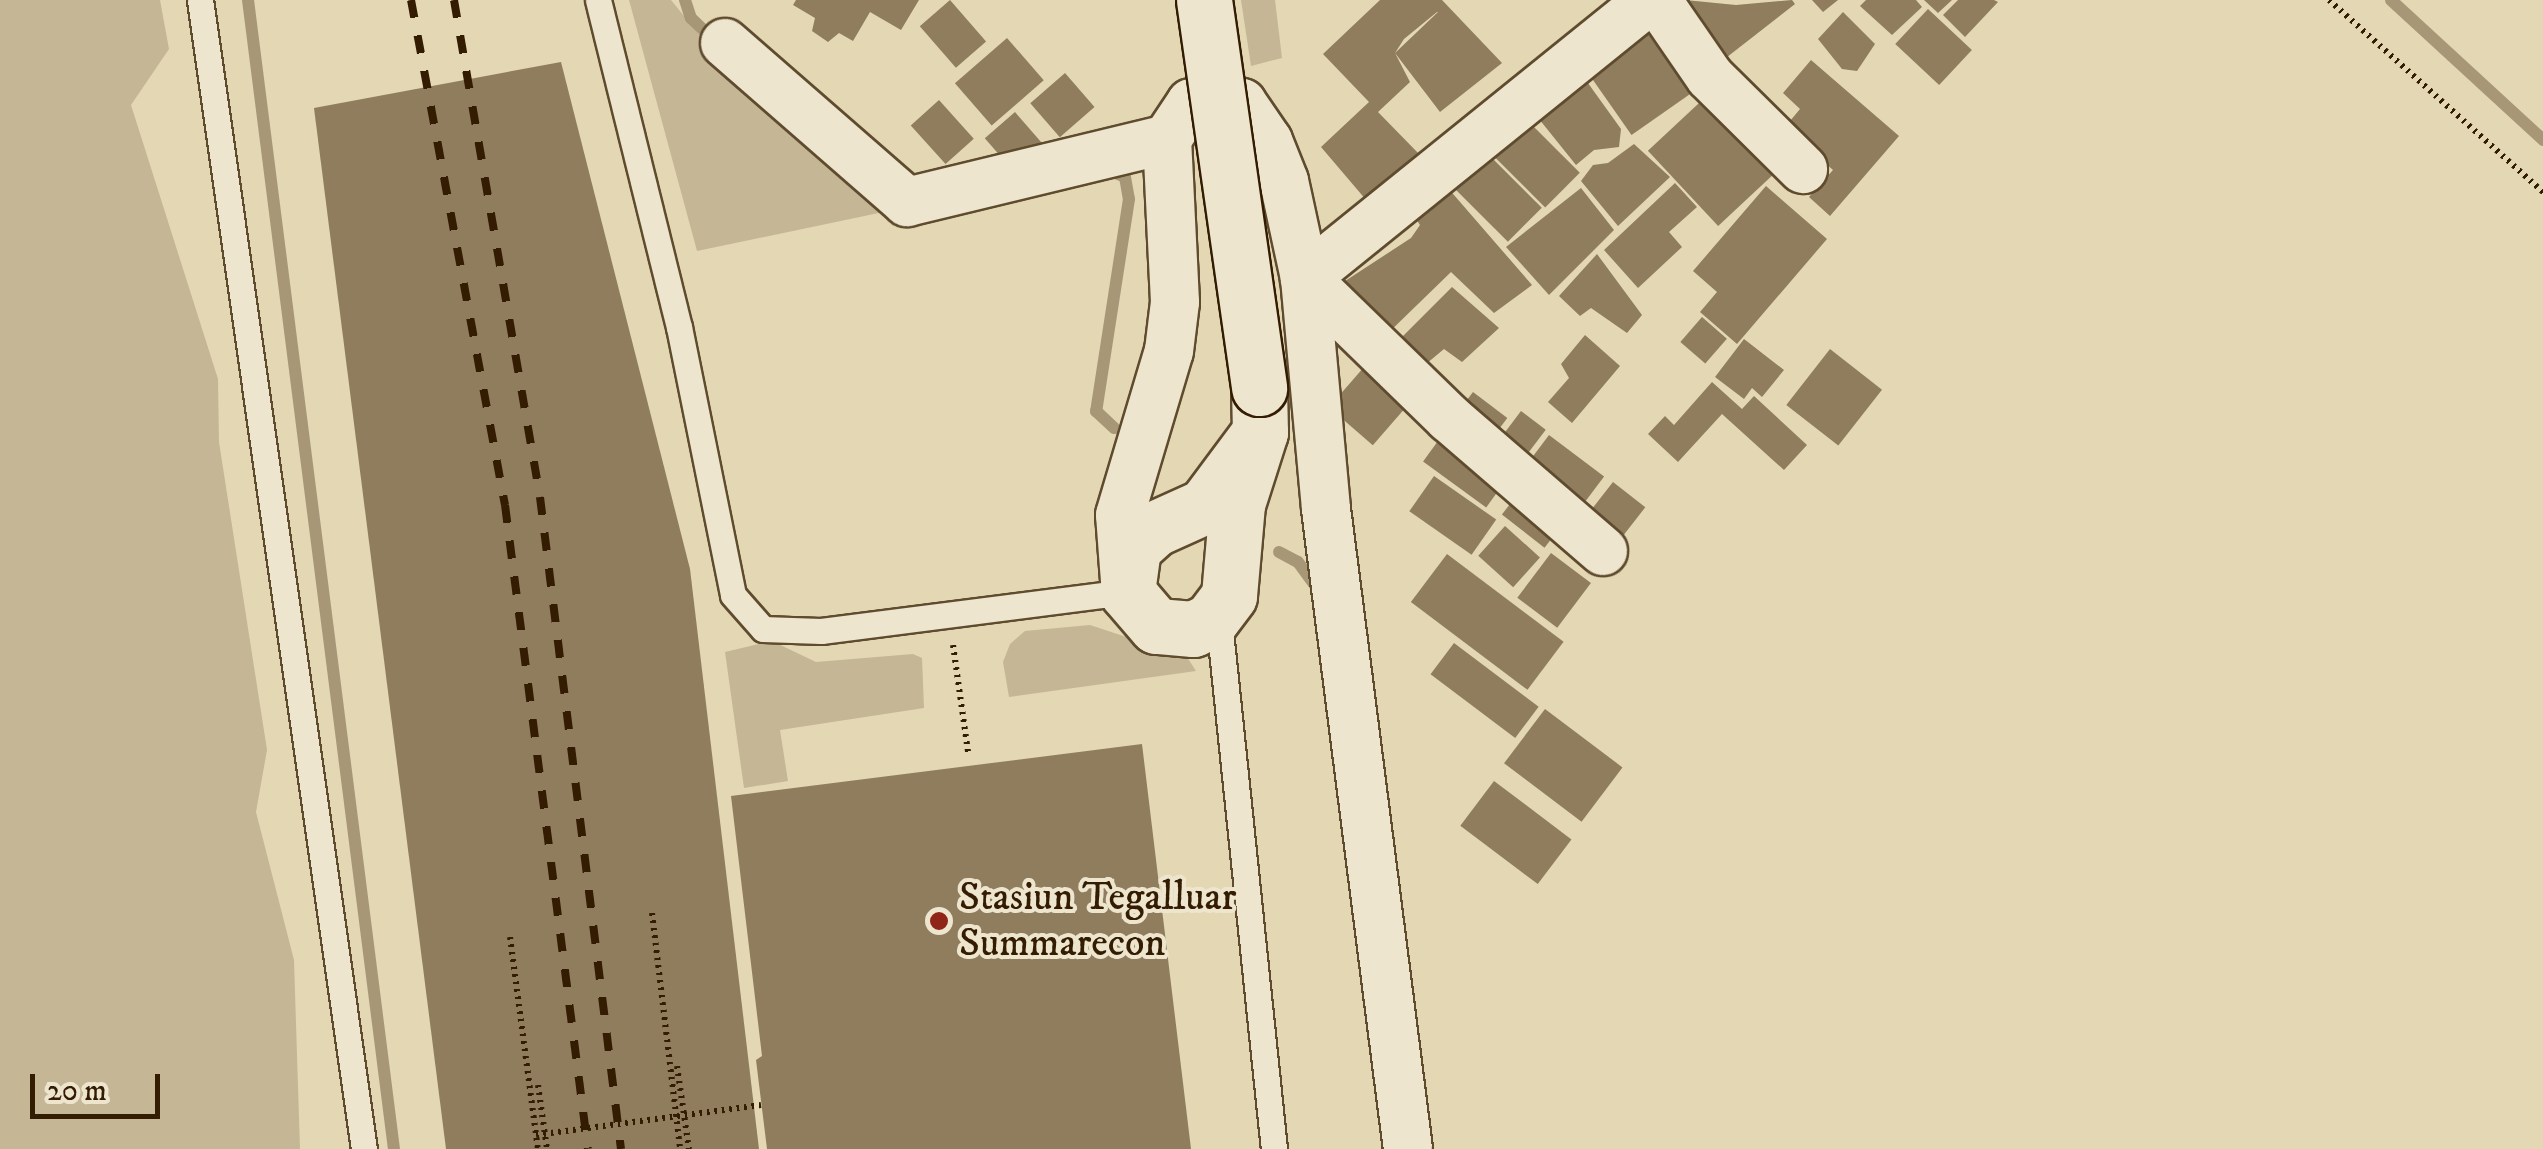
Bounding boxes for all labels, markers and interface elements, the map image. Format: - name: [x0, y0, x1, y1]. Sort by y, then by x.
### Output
- place label: Stasiun Tegalluar Summarecon: [959, 874, 1236, 968]
- marker: Stasiun Tegalluar Summarecon: [928, 910, 950, 932]
- scale bar: [35, 1054, 165, 1116]
- text: 20 m: [47, 1073, 107, 1110]

